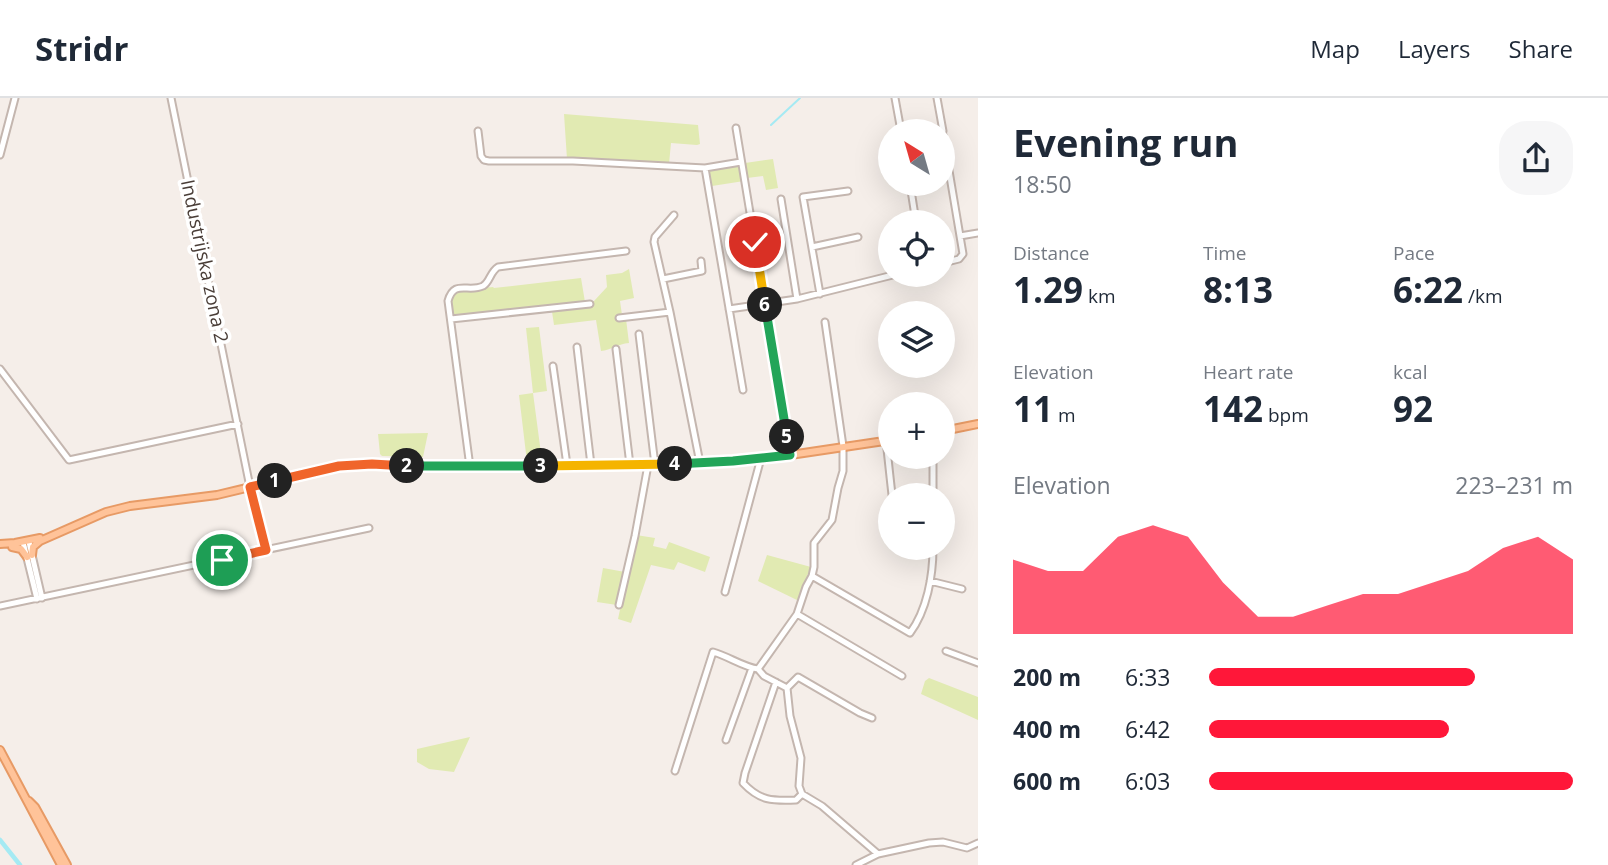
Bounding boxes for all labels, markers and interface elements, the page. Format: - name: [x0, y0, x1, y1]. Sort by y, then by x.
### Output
- text: Stridr: [35, 26, 128, 71]
- text: Map: [1310, 32, 1360, 65]
- text: Layers: [1398, 32, 1471, 65]
- text: Share: [1509, 32, 1573, 65]
- text: Evening run: [1013, 116, 1238, 168]
- north arrow: [878, 119, 956, 196]
- map controls: [878, 119, 955, 560]
- button: share: [1499, 121, 1573, 195]
- text: 18:50: [1013, 168, 1072, 200]
- street label: Industrijska zona 2: [175, 177, 235, 345]
- button: locate: [878, 210, 955, 287]
- pin: [725, 212, 785, 272]
- icon: check: [736, 223, 774, 261]
- text: Distance: [1013, 240, 1089, 266]
- text: Time: [1203, 240, 1247, 266]
- text: Pace: [1393, 240, 1435, 266]
- text: 1.29: [1013, 266, 1083, 313]
- text: 8:13: [1203, 266, 1273, 313]
- text: 6:22: [1393, 266, 1463, 313]
- text: km: [1083, 283, 1116, 309]
- text: /km: [1463, 283, 1503, 309]
- pin: 6: [748, 288, 782, 322]
- text: 6: [759, 291, 770, 317]
- button: layers: [878, 301, 955, 378]
- text: Elevation: [1013, 359, 1094, 385]
- text: Heart rate: [1203, 359, 1293, 385]
- text: kcal: [1393, 359, 1427, 385]
- text: 11: [1013, 385, 1053, 432]
- text: 142: [1203, 385, 1263, 432]
- text: 92: [1393, 385, 1433, 432]
- button: +: [878, 392, 955, 469]
- text: m: [1053, 402, 1076, 428]
- text: bpm: [1263, 402, 1309, 428]
- pin: 5: [770, 420, 804, 454]
- text: 5: [781, 423, 792, 449]
- pin: 4: [658, 446, 692, 482]
- pin: 2: [390, 448, 424, 484]
- pin: 3: [524, 448, 558, 484]
- text: 4: [669, 450, 680, 476]
- text: 2: [401, 452, 412, 478]
- text: 3: [535, 452, 546, 478]
- pin: 1: [258, 464, 292, 498]
- text: 1: [269, 467, 280, 493]
- text: Elevation: [1013, 469, 1111, 501]
- text: 223–231 m: [1455, 469, 1573, 501]
- button: −: [878, 483, 955, 560]
- pin: [192, 530, 252, 590]
- icon: arrive: [203, 541, 241, 579]
- text: 200 m: [1013, 661, 1081, 693]
- text: 6:33: [1125, 661, 1171, 693]
- text: 400 m: [1013, 713, 1081, 745]
- text: 6:42: [1125, 713, 1171, 745]
- text: 600 m: [1013, 765, 1081, 797]
- text: 6:03: [1125, 765, 1171, 797]

